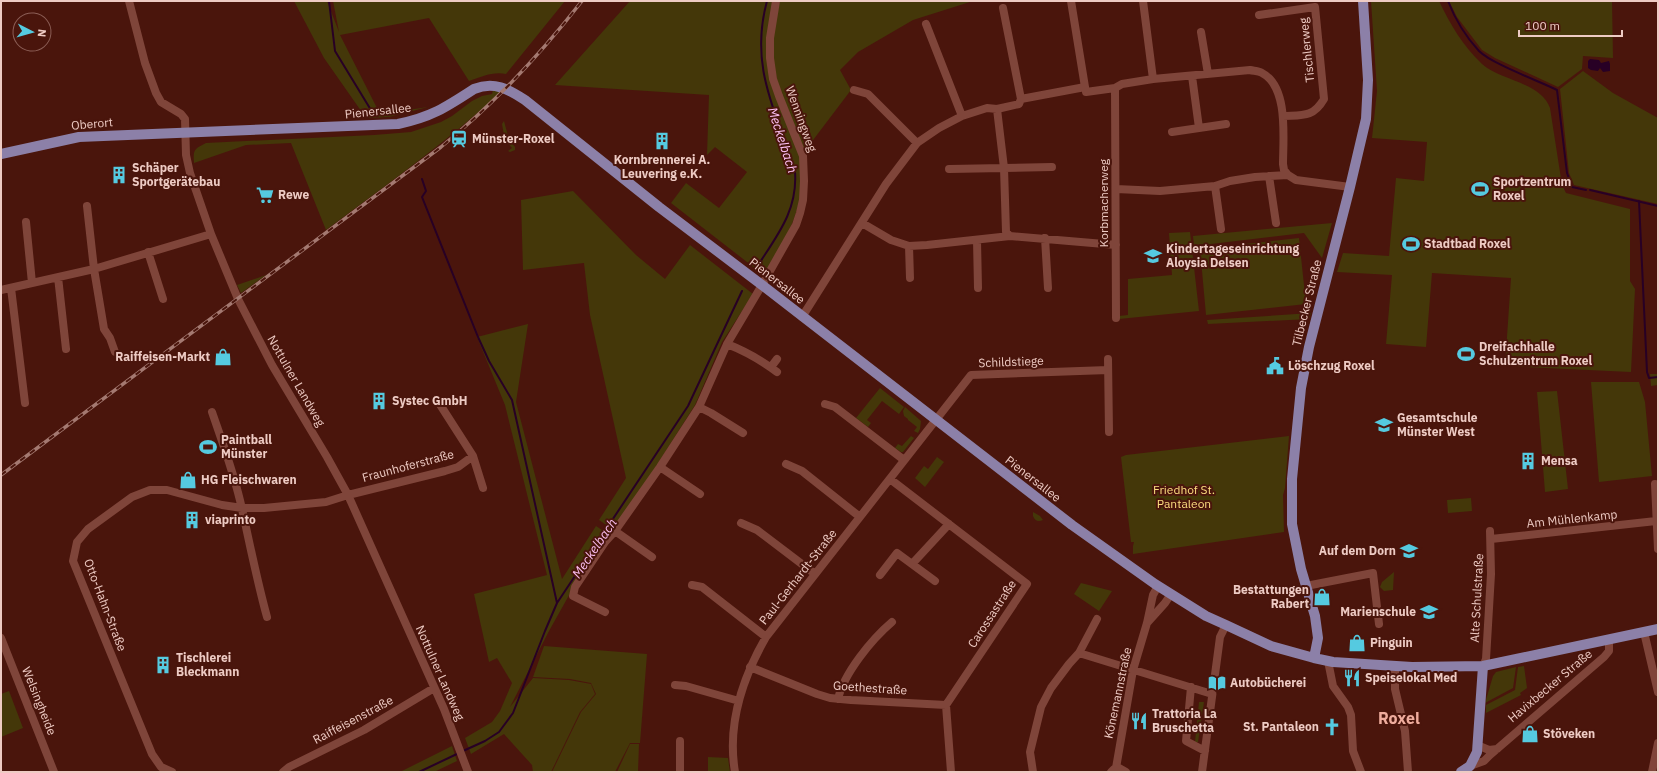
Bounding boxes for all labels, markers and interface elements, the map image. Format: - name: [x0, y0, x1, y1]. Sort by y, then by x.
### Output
- north arrow: [12, 12, 52, 52]
- scale bar: [1519, 12, 1622, 38]
- street label: Tischlerweg: [1296, 16, 1317, 83]
- text: 100 m: [1525, 18, 1560, 33]
- text: N: [35, 28, 49, 38]
- street label: Wenningweg: [783, 84, 821, 154]
- street label: Pienersallee: [344, 100, 412, 121]
- water label: Meckelbach: [764, 105, 801, 175]
- street label: Oberort: [70, 114, 113, 133]
- station icon: Münster-Roxel: [449, 129, 469, 149]
- place label: Münster-Roxel: [472, 131, 555, 146]
- building icon: Kornbrennerei A. Leuvering e.K.: [652, 131, 672, 151]
- place label: Kornbrennerei A. Leuvering e.K.: [614, 152, 710, 181]
- street label: Korbmacherweg: [1096, 158, 1111, 247]
- place label: Schäper Sportgerätebau: [132, 160, 220, 189]
- building icon: Schäper Sportgerätebau: [109, 165, 129, 185]
- place label: Sportzentrum Roxel: [1493, 174, 1571, 203]
- sports icon: Sportzentrum Roxel: [1470, 179, 1490, 199]
- supermarket icon: Rewe: [255, 185, 275, 205]
- place label: Rewe: [278, 187, 310, 202]
- sports icon: Stadtbad Roxel: [1401, 234, 1421, 254]
- place label: Stadtbad Roxel: [1424, 236, 1511, 251]
- place label: Kindertageseinrichtung Aloysia Delsen: [1166, 241, 1300, 270]
- school or university icon: Kindertageseinrichtung Aloysia Delsen: [1143, 246, 1163, 266]
- street label: Pienersallee: [746, 254, 808, 307]
- street label: Tilbecker Straße: [1288, 258, 1325, 348]
- street label: Nottulner Landweg: [264, 333, 329, 429]
- place label: Dreifachhalle Schulzentrum Roxel: [1479, 339, 1593, 368]
- sports icon: Dreifachhalle Schulzentrum Roxel: [1456, 344, 1476, 364]
- shop icon: Raiffeisen-Markt: [213, 347, 233, 367]
- place label: Raiffeisen-Markt: [115, 349, 210, 364]
- street label: Schildstiege: [978, 353, 1044, 370]
- public building icon: Löschzug Roxel: [1265, 356, 1285, 376]
- place label: Löschzug Roxel: [1288, 358, 1375, 373]
- building icon: Systec GmbH: [369, 391, 389, 411]
- place label: Systec GmbH: [392, 393, 467, 408]
- place label: Gesamtschule Münster West: [1397, 410, 1478, 439]
- school or university icon: Gesamtschule Münster West: [1374, 415, 1394, 435]
- place label: Paintball Münster: [221, 432, 272, 461]
- sports icon: Paintball Münster: [198, 437, 218, 457]
- street label: Fraunhoferstraße: [360, 446, 456, 485]
- building icon: Mensa: [1518, 451, 1538, 471]
- street label: Pienersallee: [1002, 452, 1064, 505]
- place label: Mensa: [1541, 453, 1578, 468]
- shop icon: HG Fleischwaren: [178, 470, 198, 490]
- place label: HG Fleischwaren: [201, 472, 297, 487]
- park label: Friedhof St. Pantaleon: [1153, 482, 1215, 511]
- street label: Am Mühlenkamp: [1526, 506, 1618, 531]
- building icon: viaprinto: [182, 510, 202, 530]
- place label: viaprinto: [205, 512, 256, 527]
- water label: Meckelbach: [568, 515, 621, 581]
- street label: Paul-Gerhardt-Straße: [756, 526, 840, 627]
- school or university icon: Auf dem Dorn: [1399, 541, 1419, 561]
- place label: Auf dem Dorn: [1319, 543, 1396, 558]
- street label: Alte Schulstraße: [1467, 553, 1486, 643]
- street label: Otto-Hahn-Straße: [81, 557, 130, 653]
- street label: Carossastraße: [964, 577, 1019, 651]
- place label: Bestattungen Rabert: [1233, 582, 1309, 611]
- shop icon: Bestattungen Rabert: [1312, 587, 1332, 607]
- school or university icon: Marienschule: [1419, 602, 1439, 622]
- place label: Marienschule: [1340, 604, 1416, 619]
- street label: Nottulner Landweg: [413, 623, 468, 723]
- shop icon: Pinguin: [1347, 633, 1367, 653]
- place label: Pinguin: [1370, 635, 1413, 650]
- street label: Könemannstraße: [1101, 645, 1135, 740]
- street label: Havixbecker Straße: [1504, 646, 1595, 725]
- place label: Tischlerei Bleckmann: [176, 650, 239, 679]
- building icon: Tischlerei Bleckmann: [153, 655, 173, 675]
- street label: Welsingheide: [19, 664, 60, 738]
- restaurant icon: Speiselokal Med: [1342, 668, 1362, 688]
- place label: Speiselokal Med: [1365, 670, 1457, 685]
- library icon: Autobücherei: [1207, 673, 1227, 693]
- place label: Autobücherei: [1230, 675, 1306, 690]
- street label: Goethestraße: [832, 677, 908, 698]
- street label: Raiffeisenstraße: [310, 692, 396, 747]
- place label: Trattoria La Bruschetta: [1152, 706, 1217, 735]
- district label: Roxel: [1378, 708, 1420, 728]
- restaurant icon: Trattoria La Bruschetta: [1129, 711, 1149, 731]
- church icon: St. Pantaleon: [1322, 717, 1342, 737]
- place label: St. Pantaleon: [1243, 719, 1319, 734]
- shop icon: Stöveken: [1520, 724, 1540, 744]
- place label: Stöveken: [1543, 726, 1595, 741]

